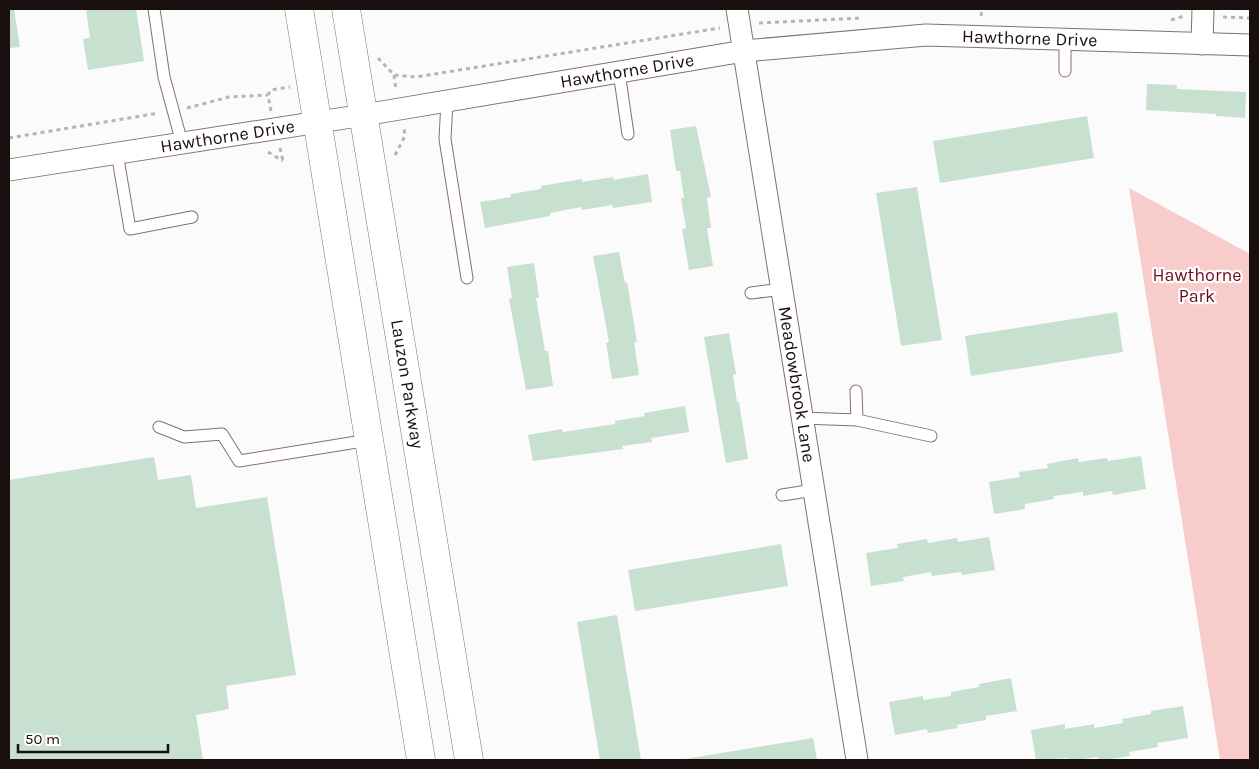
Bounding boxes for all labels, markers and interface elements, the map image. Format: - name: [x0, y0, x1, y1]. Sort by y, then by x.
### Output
- street label: Hawthorne Drive: [962, 25, 1098, 51]
- street label: Hawthorne Drive: [558, 49, 696, 93]
- street label: Hawthorne Drive: [159, 115, 296, 157]
- park label: Hawthorne Park: [1152, 264, 1242, 307]
- street label: Meadowbrook Lane: [774, 305, 820, 464]
- street label: Lauzon Parkway: [386, 318, 429, 451]
- scale bar: [18, 722, 168, 754]
- text: 50 m: [25, 730, 60, 748]

